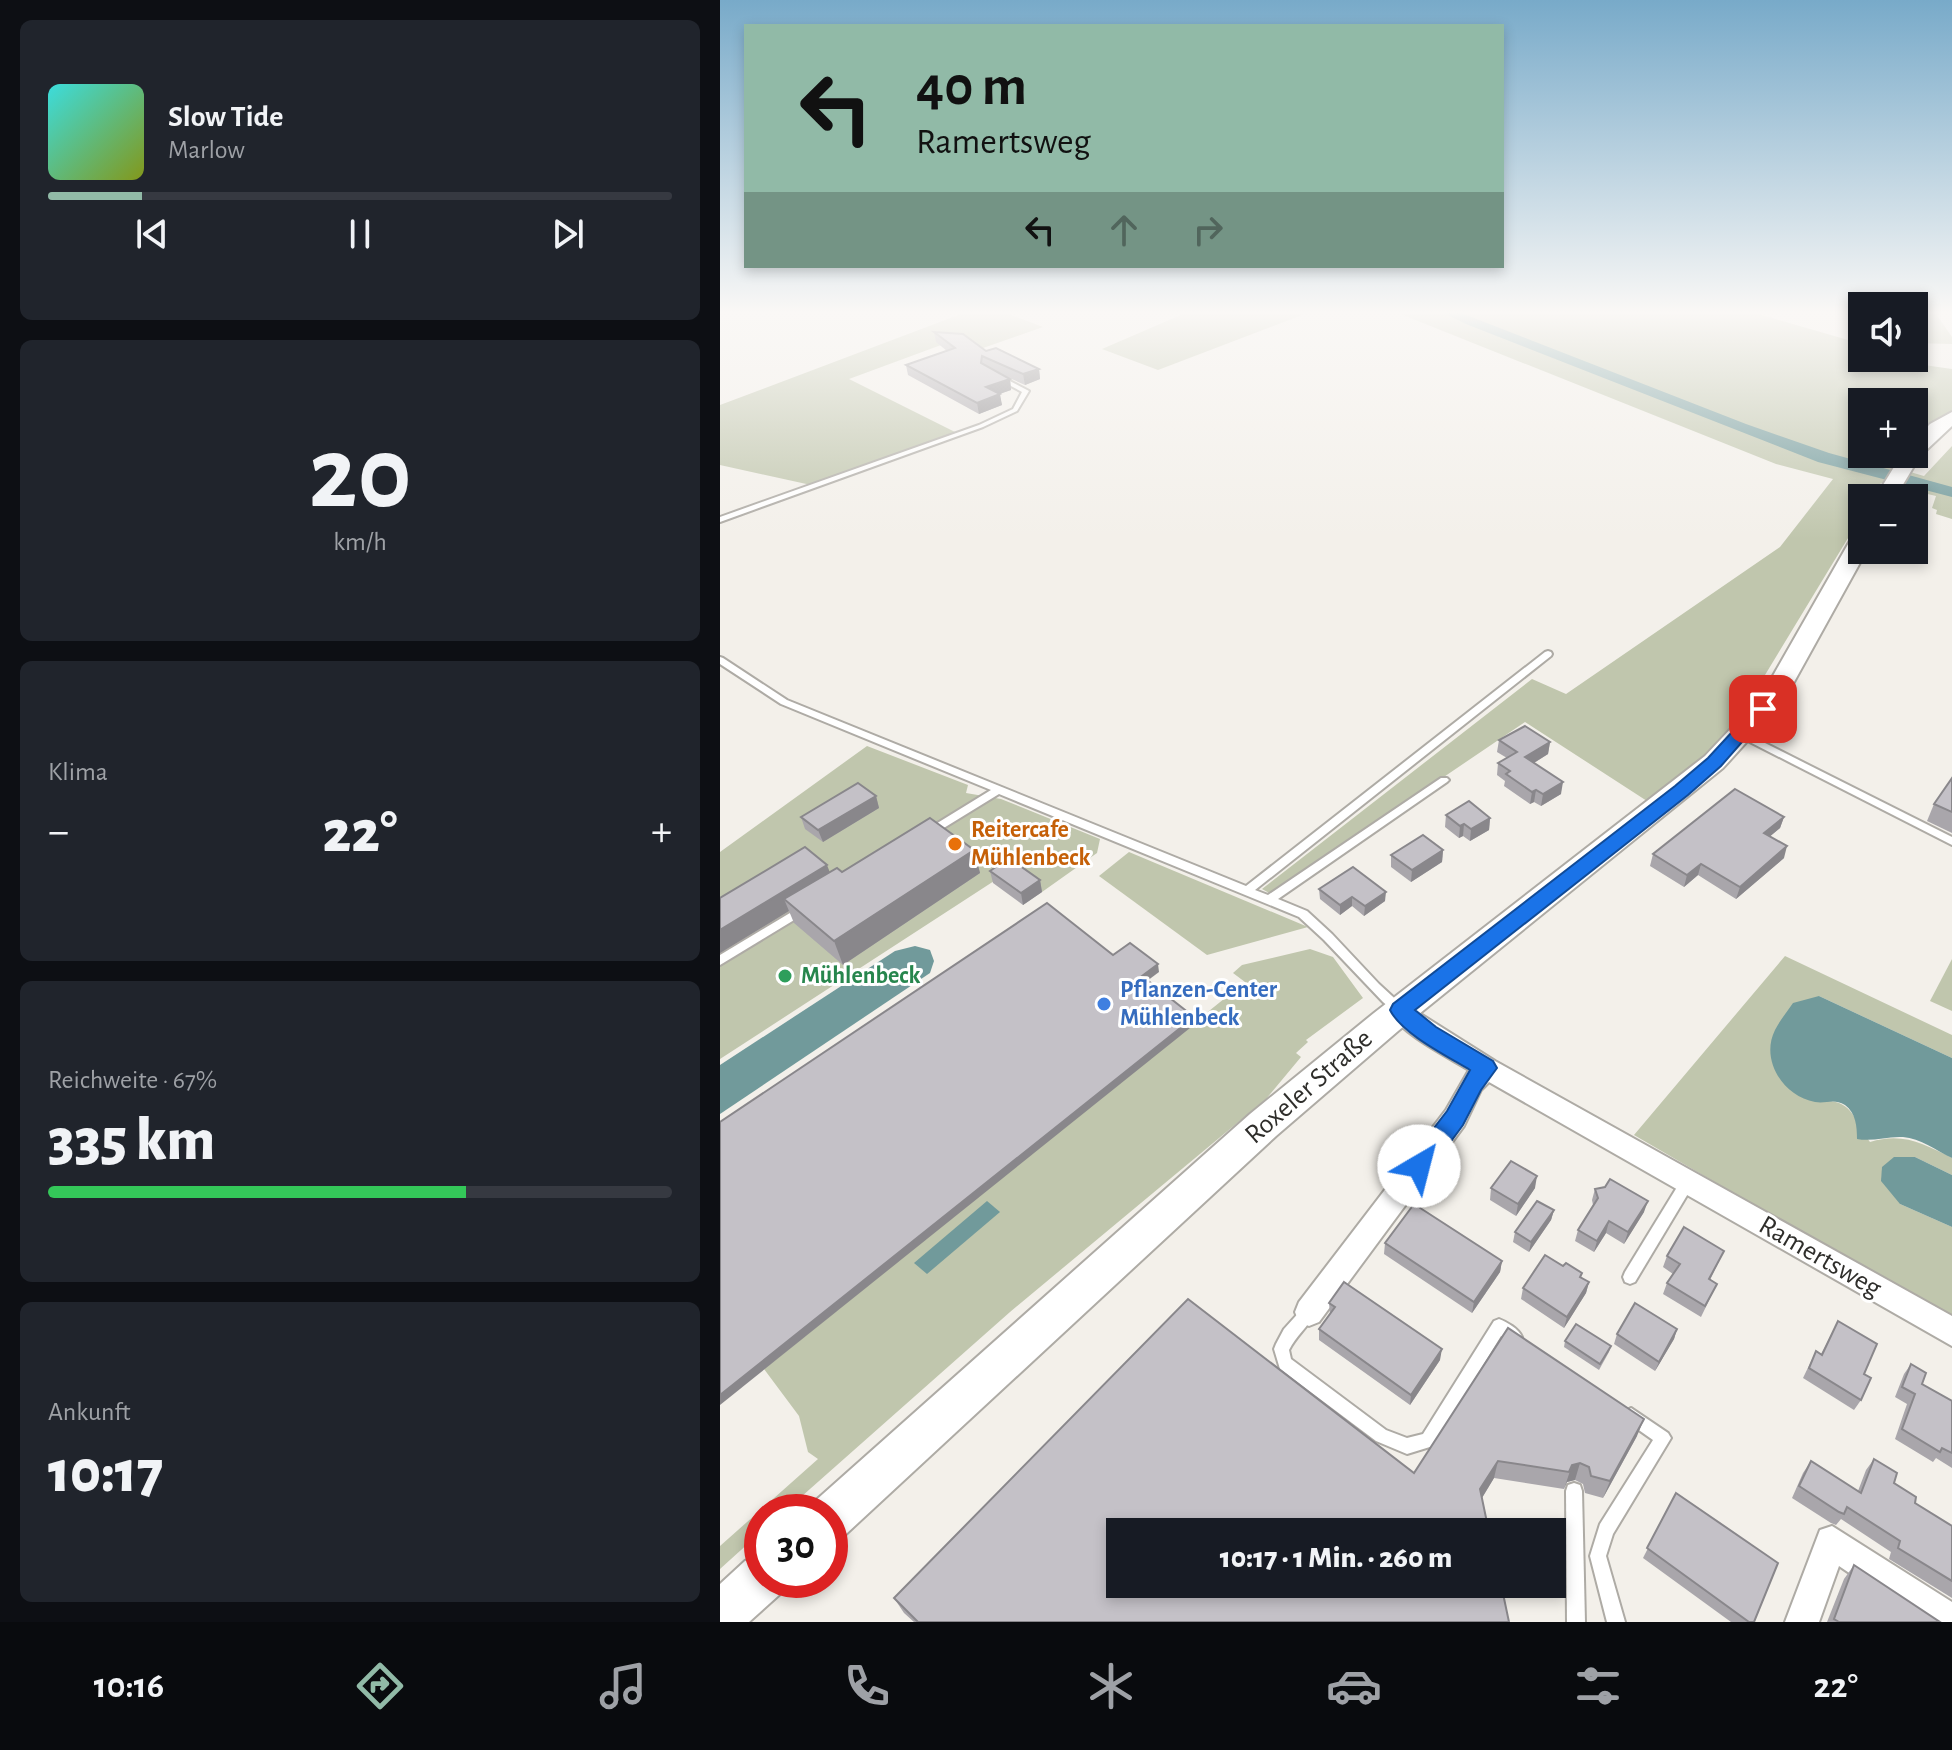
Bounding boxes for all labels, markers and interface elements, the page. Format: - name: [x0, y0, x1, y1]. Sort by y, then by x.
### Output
- icon: left: [784, 56, 888, 160]
- text: 40 m: [916, 59, 1027, 115]
- text: Slow Tide: [168, 102, 283, 132]
- text: Ramertsweg: [916, 124, 1091, 160]
- text: Marlow: [168, 137, 245, 163]
- icon: left: [1018, 208, 1062, 252]
- icon: ahead: [1102, 208, 1146, 252]
- icon: right: [1186, 208, 1230, 252]
- icon: previous: [130, 212, 174, 256]
- icon: pause: [338, 212, 382, 256]
- icon: next: [546, 212, 590, 256]
- map controls: [1848, 292, 1928, 564]
- button: sound: [1848, 292, 1928, 372]
- button: +: [1848, 388, 1928, 468]
- text: 20: [308, 423, 412, 527]
- button: −: [1848, 484, 1928, 564]
- text: km/h: [333, 529, 387, 555]
- pin: [1729, 675, 1797, 743]
- icon: arrive: [1741, 687, 1785, 731]
- text: Klima: [48, 759, 108, 785]
- text: 22°: [323, 803, 398, 863]
- text: −: [48, 810, 69, 854]
- text: +: [651, 810, 672, 854]
- place label: Reitercafe Mühlenbeck: [971, 818, 1090, 870]
- marker: Reitercafe Mühlenbeck: [946, 835, 964, 853]
- place label: Mühlenbeck: [801, 964, 920, 988]
- marker: Mühlenbeck: [776, 967, 794, 985]
- place label: Pflanzen-Center Mühlenbeck: [1120, 978, 1278, 1030]
- marker: Pflanzen-Center Mühlenbeck: [1095, 995, 1113, 1013]
- street label: Roxeler Straße: [1240, 1025, 1378, 1149]
- text: Reichweite · 67%: [48, 1067, 217, 1093]
- text: 335 km: [48, 1111, 215, 1171]
- position arrow: [1377, 1124, 1461, 1208]
- street label: Ramertsweg: [1754, 1211, 1886, 1303]
- text: Ankunft: [48, 1399, 131, 1425]
- text: 10:17: [48, 1443, 163, 1503]
- speed limit sign: 30: [744, 1494, 848, 1598]
- text: 10:17 · 1 Min. · 260 m: [1220, 1543, 1452, 1573]
- icon: directions: [352, 1658, 408, 1714]
- icon: music: [595, 1658, 651, 1714]
- icon: phone: [839, 1658, 895, 1714]
- icon: climate: [1083, 1658, 1139, 1714]
- icon: car: [1326, 1658, 1382, 1714]
- icon: filters: [1570, 1658, 1626, 1714]
- text: 10:16: [94, 1668, 164, 1704]
- text: 22°: [1814, 1668, 1858, 1704]

